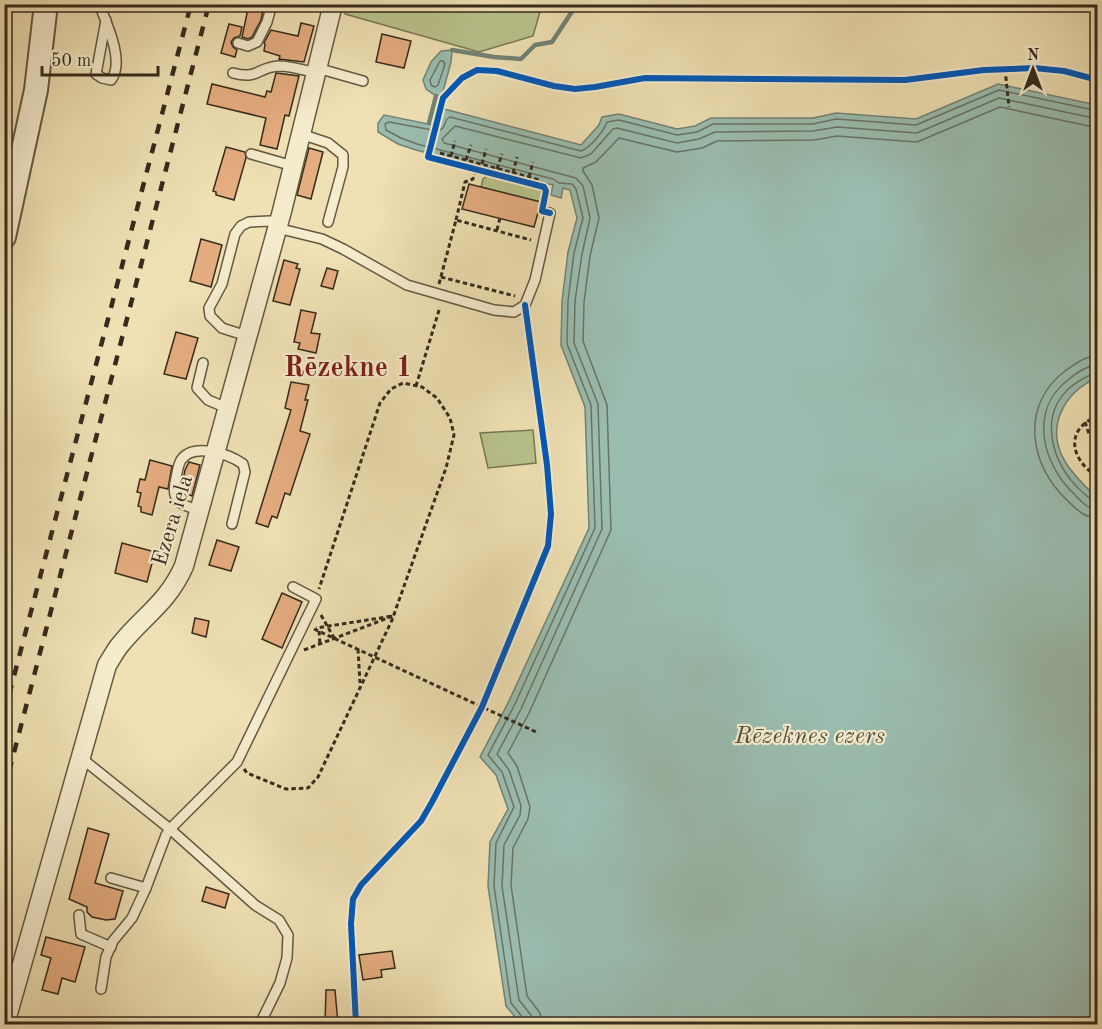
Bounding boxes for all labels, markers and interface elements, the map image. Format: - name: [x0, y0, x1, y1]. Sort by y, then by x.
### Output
- scale bar: [42, 39, 158, 77]
- north arrow: [1003, 39, 1063, 99]
- text: N: [1027, 48, 1040, 64]
- text: 50 m: [51, 52, 91, 70]
- district label: Rēzekne 1: [284, 355, 412, 383]
- street label: Ezera iela: [149, 472, 197, 569]
- water label: Rēzeknes ezers: [734, 725, 885, 749]

